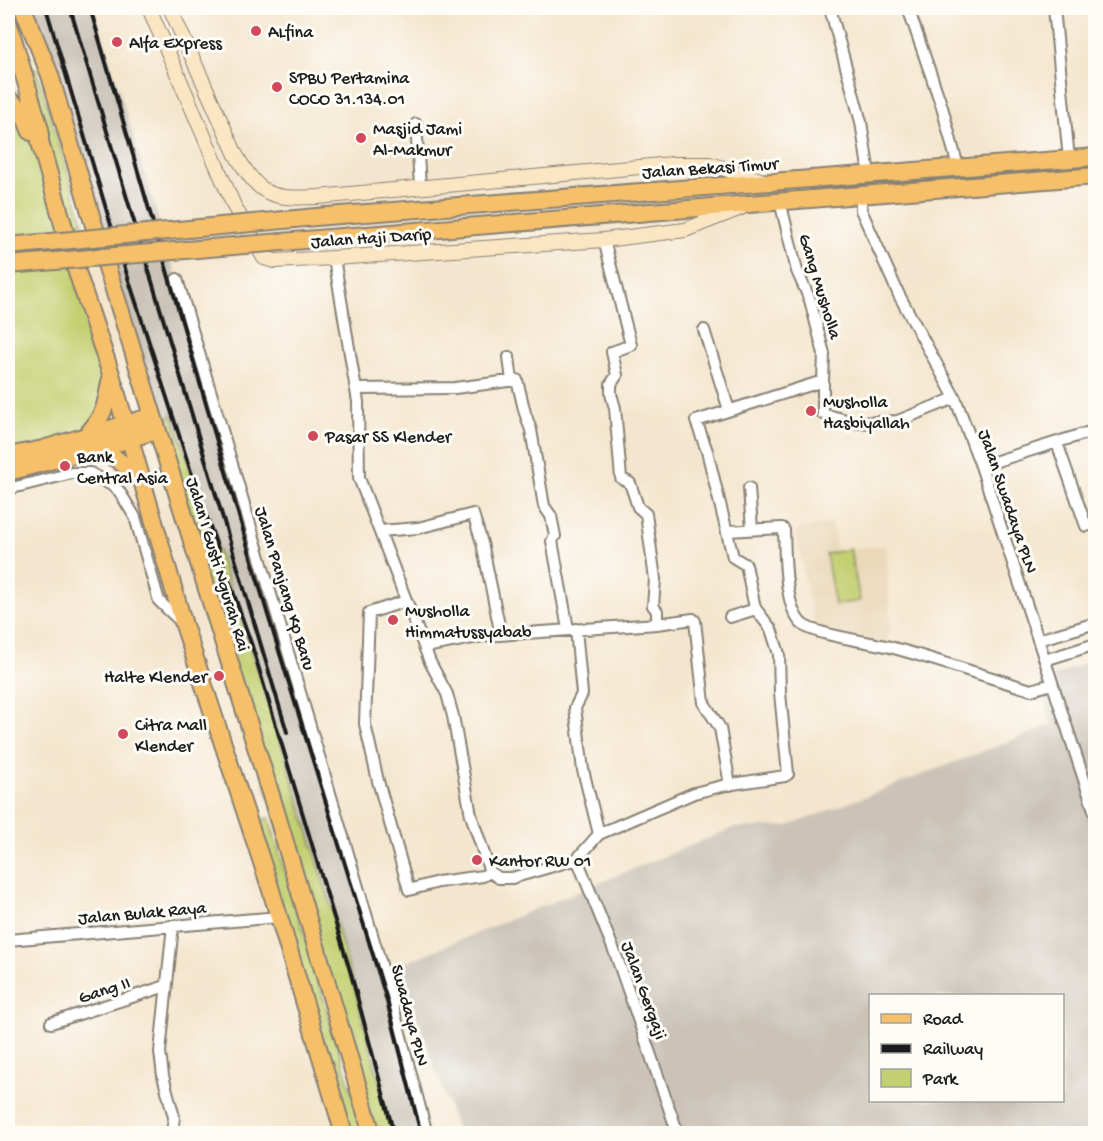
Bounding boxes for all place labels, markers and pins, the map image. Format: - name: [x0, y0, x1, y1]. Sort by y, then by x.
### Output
- place label: ALfina: [268, 23, 314, 44]
- marker: ALfina: [249, 24, 263, 38]
- place label: Alfa Express: [129, 34, 223, 55]
- marker: Alfa Express: [110, 35, 124, 49]
- place label: SPBU Pertamina COCO 31.134.01: [289, 69, 410, 111]
- marker: SPBU Pertamina COCO 31.134.01: [270, 80, 284, 94]
- place label: Masjid Jami Al-Makmur: [373, 120, 462, 162]
- marker: Masjid Jami Al-Makmur: [354, 131, 368, 145]
- place label: Musholla Hasbiyallah: [823, 393, 910, 435]
- marker: Musholla Hasbiyallah: [804, 404, 818, 418]
- place label: Pasar SS Klender: [324, 428, 453, 449]
- marker: Pasar SS Klender: [306, 429, 320, 443]
- place label: Bank Central Asia: [76, 448, 169, 490]
- marker: Bank Central Asia: [58, 459, 72, 473]
- place label: Musholla Himmatussyabab: [405, 602, 532, 644]
- marker: Musholla Himmatussyabab: [386, 613, 400, 627]
- place label: Halte Klender: [104, 668, 209, 689]
- marker: Halte Klender: [212, 669, 226, 683]
- place label: Citra Mall Klender: [135, 716, 207, 758]
- marker: Citra Mall Klender: [116, 727, 130, 741]
- place label: Kantor RW 01: [489, 852, 591, 873]
- marker: Kantor RW 01: [470, 853, 484, 867]

